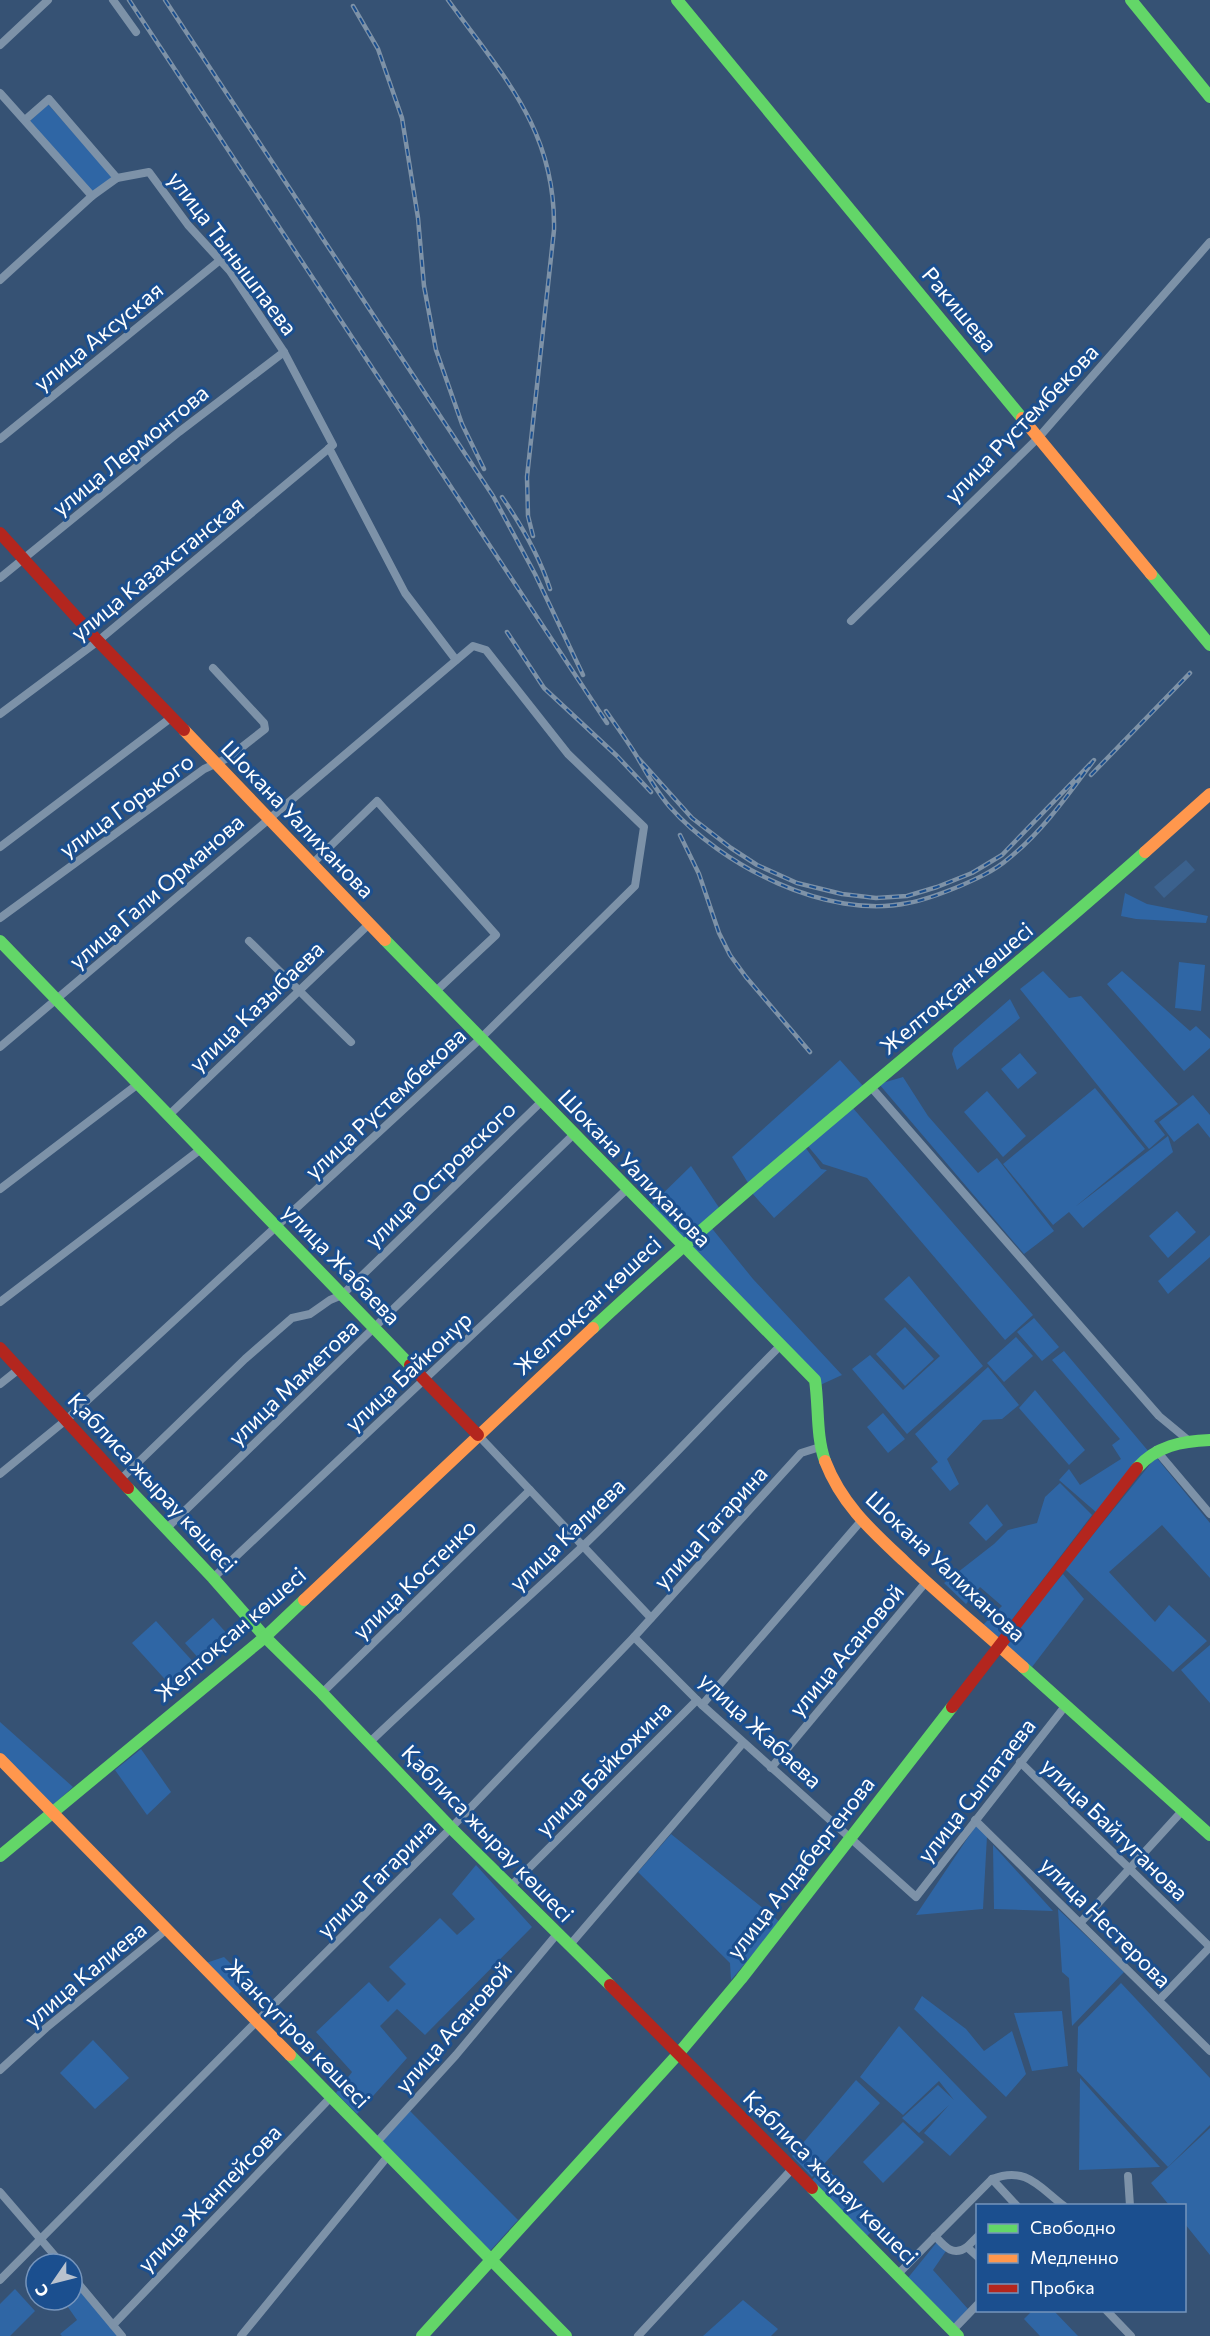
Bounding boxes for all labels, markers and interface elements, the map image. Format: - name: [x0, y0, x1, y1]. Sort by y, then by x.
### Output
- street label: улица Тынышпаева: [163, 166, 303, 340]
- street label: Ракишева: [917, 261, 1003, 357]
- street label: улица Аксуская: [28, 276, 168, 396]
- street label: улица Рустембекова: [938, 338, 1104, 508]
- street label: улица Лермонтова: [46, 379, 214, 521]
- street label: улица Казахстанская: [65, 490, 249, 646]
- street label: Шокана Уалиханова: [216, 735, 380, 903]
- street label: улица Горького: [54, 747, 198, 863]
- street label: улица Гали Орманова: [63, 808, 249, 974]
- street label: Желтоқсан көшесі: [874, 916, 1038, 1060]
- street label: улица Казыбаева: [183, 935, 329, 1077]
- street label: улица Рустембекова: [299, 1022, 471, 1184]
- street label: Шокана Уалиханова: [553, 1084, 717, 1252]
- street label: улица Островского: [359, 1095, 521, 1253]
- street label: улица Жабаева: [277, 1198, 407, 1330]
- street label: Желтоқсан көшесі: [508, 1230, 666, 1380]
- street label: улица Байконур: [339, 1305, 477, 1437]
- street label: улица Маметова: [222, 1313, 364, 1451]
- street label: Қаблиса жырау көшесі: [63, 1387, 243, 1577]
- street label: улица Гагарина: [648, 1460, 772, 1594]
- street label: улица Калиева: [503, 1472, 631, 1596]
- street label: Шокана Уалиханова: [860, 1485, 1032, 1647]
- street label: улица Костенко: [347, 1513, 481, 1645]
- street label: Желтоқсан көшесі: [149, 1561, 311, 1707]
- street label: улица Асановой: [783, 1578, 909, 1722]
- street label: улица Жабаева: [694, 1666, 828, 1794]
- street label: улица Байкожина: [530, 1695, 676, 1841]
- street label: улица Сыпатаева: [911, 1712, 1041, 1868]
- street label: Қаблиса жырау көшесі: [396, 1739, 580, 1927]
- street label: улица Байтуганова: [1036, 1752, 1194, 1906]
- street label: улица Алдабергенова: [720, 1770, 880, 1964]
- street label: улица Гагарина: [311, 1813, 441, 1943]
- street label: улица Нестерова: [1035, 1851, 1177, 1993]
- street label: улица Калиева: [19, 1915, 151, 2033]
- street label: Жансүгіров көшесі: [220, 1953, 376, 2113]
- street label: улица Асановой: [389, 1956, 517, 2098]
- street label: Қаблиса жырау көшесі: [738, 2084, 924, 2270]
- street label: улица Жанпейсова: [132, 2119, 286, 2277]
- legend: [976, 2204, 1186, 2312]
- text: Свободно: [1030, 2216, 1116, 2238]
- text: Медленно: [1030, 2246, 1119, 2268]
- north arrow: [24, 2252, 84, 2312]
- text: Пробка: [1030, 2276, 1095, 2298]
- text: С: [30, 2281, 52, 2301]

